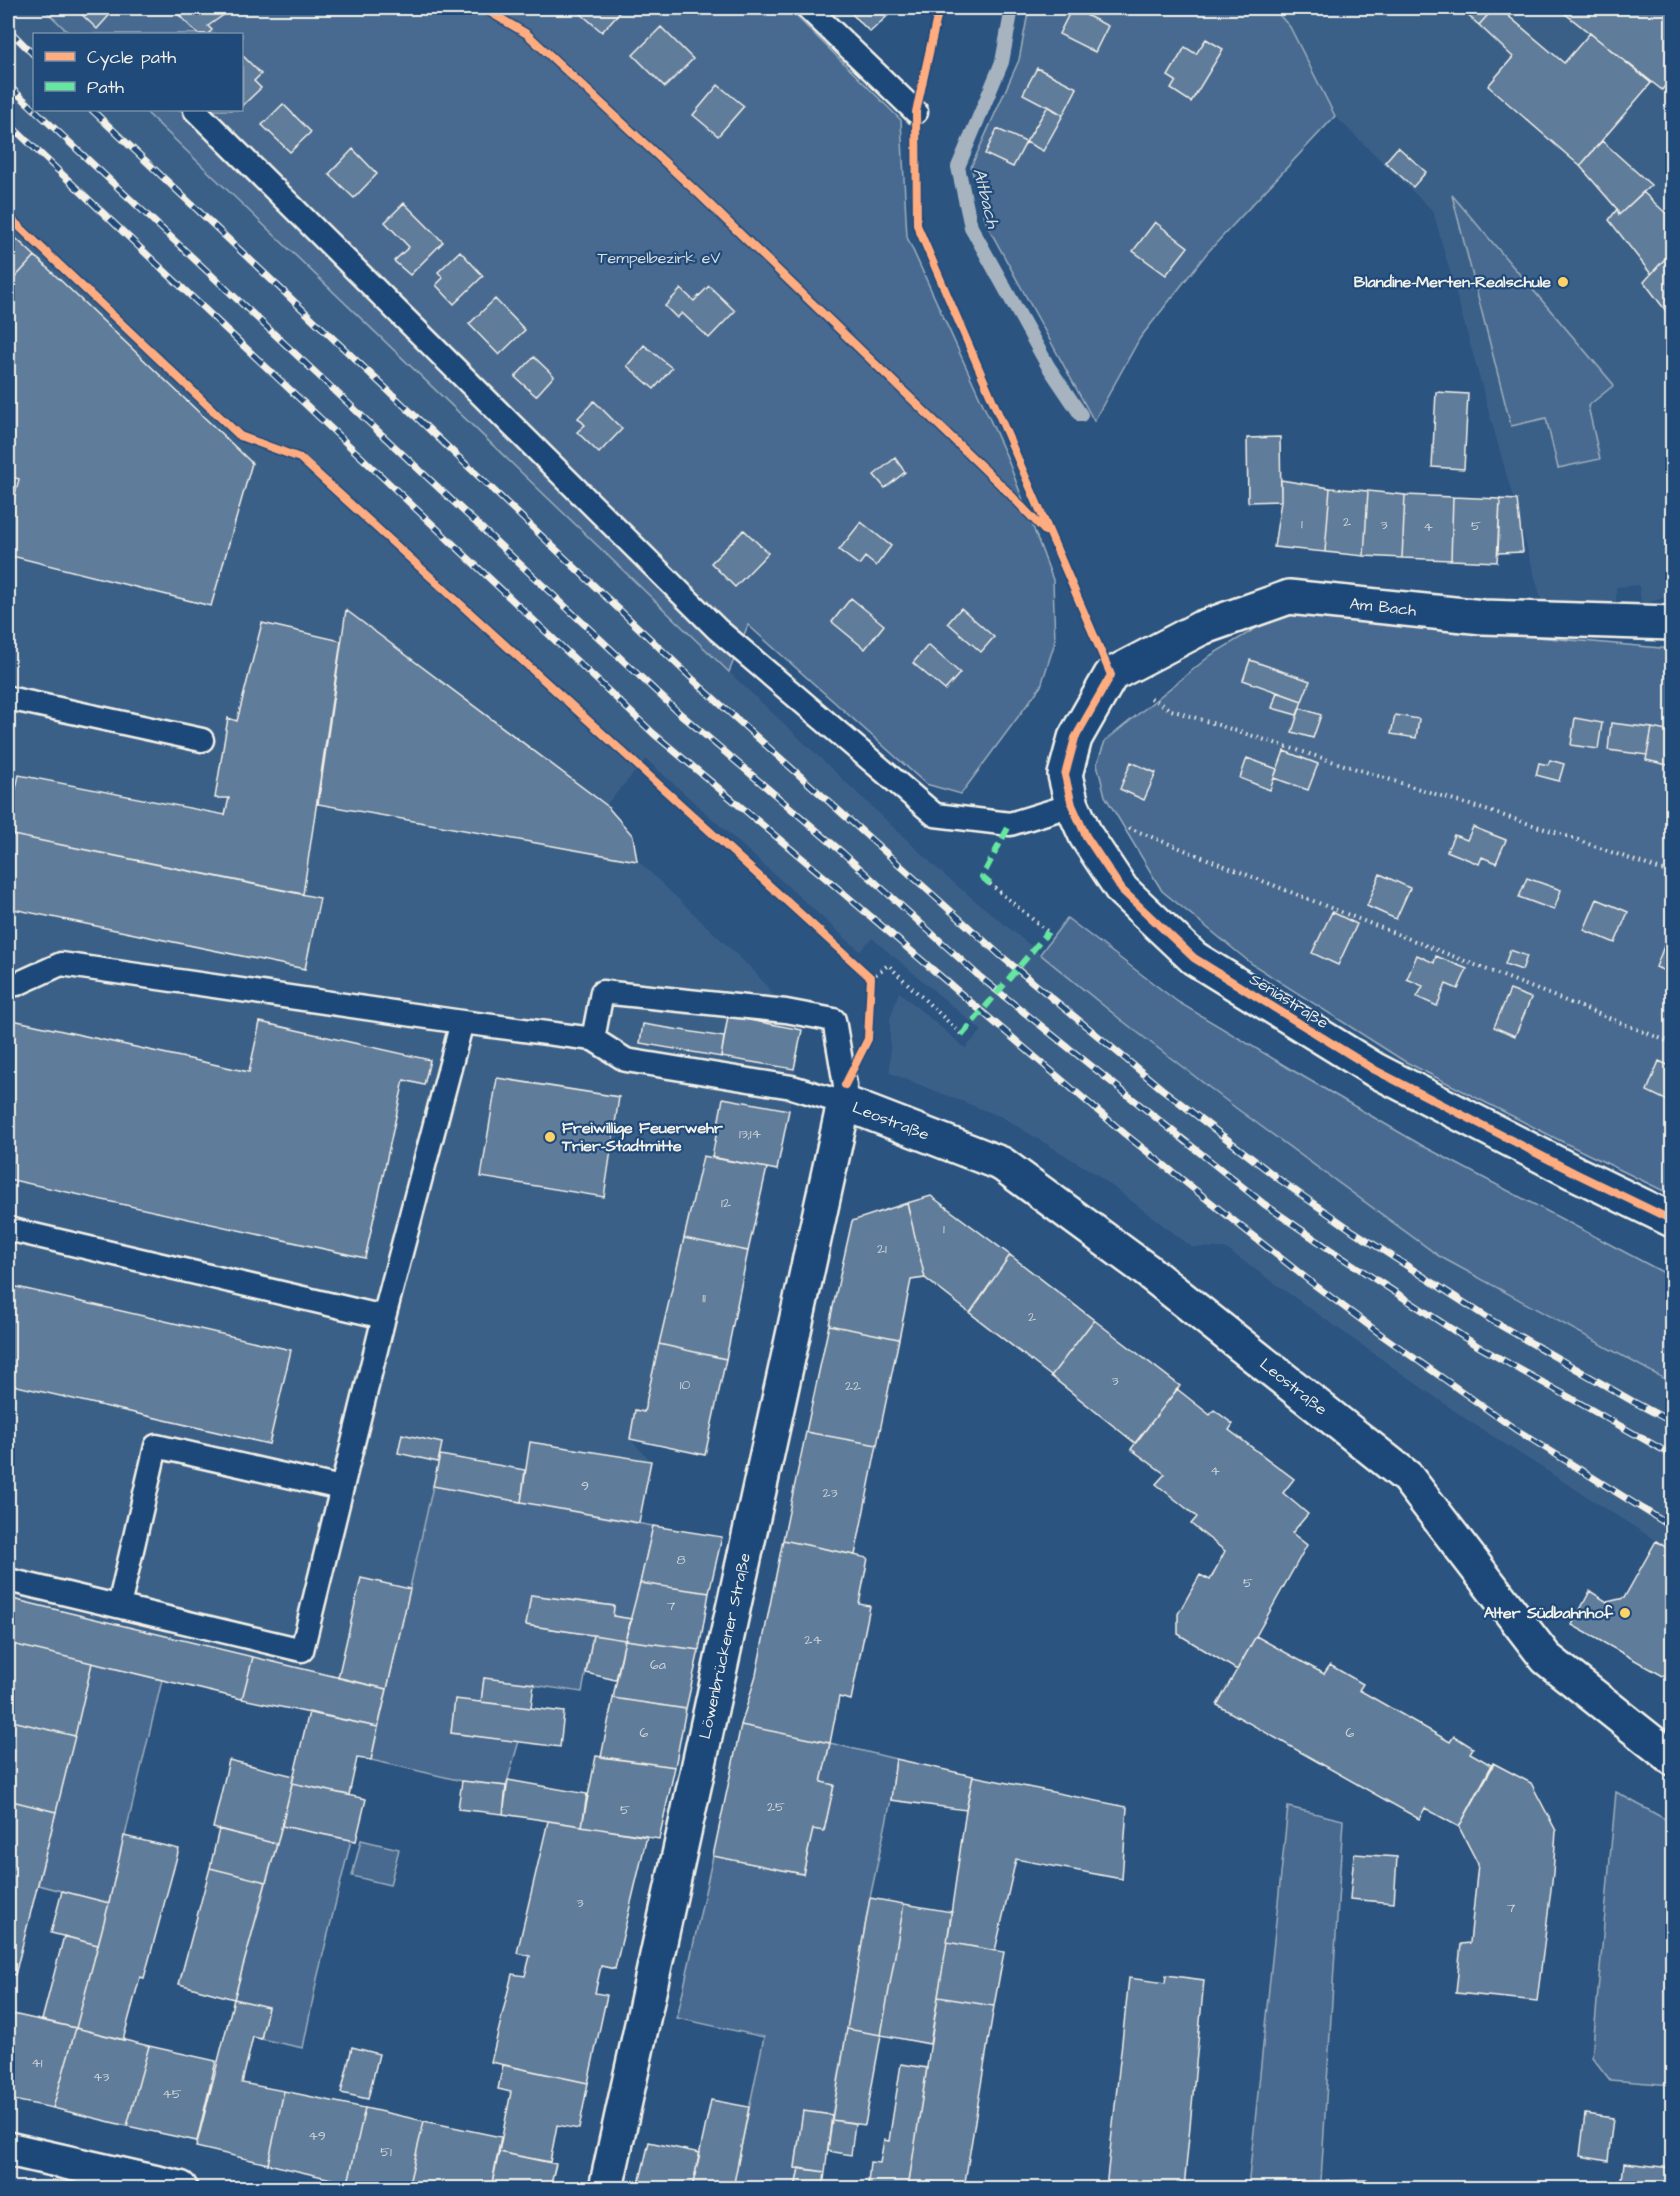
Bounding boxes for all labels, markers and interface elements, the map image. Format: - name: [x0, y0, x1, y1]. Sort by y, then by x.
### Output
- legend: [33, 33, 243, 111]
- text: Cycle path: [87, 45, 176, 71]
- text: Path: [87, 75, 124, 100]
- water label: Altbach: [966, 165, 1006, 232]
- park label: Tempelbezirk eV: [598, 247, 720, 269]
- place label: Blandine-Merten-Realschule: [1354, 271, 1551, 293]
- marker: Blandine-Merten-Realschule: [1556, 275, 1570, 289]
- house number: 2: [1343, 512, 1351, 532]
- house number: 1: [1301, 514, 1303, 534]
- house number: 3: [1380, 515, 1388, 535]
- house number: 5: [1471, 516, 1481, 536]
- house number: 4: [1423, 517, 1433, 537]
- street label: Am Bach: [1349, 593, 1417, 621]
- street label: Seniastraße: [1245, 968, 1333, 1034]
- street label: Leostraße: [849, 1096, 933, 1146]
- place label: Freiwillige Feuerwehr Trier-Stadtmitte: [561, 1117, 723, 1157]
- house number: 13;14: [739, 1124, 761, 1144]
- marker: Freiwillige Feuerwehr Trier-Stadtmitte: [543, 1130, 557, 1144]
- house number: 12: [721, 1193, 731, 1213]
- house number: 1: [943, 1219, 945, 1239]
- house number: 21: [877, 1239, 887, 1259]
- house number: 11: [702, 1288, 706, 1308]
- house number: 2: [1028, 1307, 1036, 1327]
- street label: Leostraße: [1255, 1353, 1332, 1421]
- house number: 3: [1111, 1371, 1119, 1391]
- house number: 10: [680, 1375, 690, 1395]
- house number: 22: [845, 1376, 861, 1396]
- house number: 4: [1210, 1461, 1220, 1481]
- house number: 9: [581, 1476, 589, 1496]
- house number: 23: [822, 1483, 838, 1503]
- house number: 8: [676, 1550, 686, 1570]
- street label: Löwenbrückener Straße: [694, 1550, 756, 1741]
- house number: 5: [1243, 1573, 1253, 1593]
- house number: 7: [667, 1596, 676, 1616]
- place label: Alter Südbahnhof: [1484, 1602, 1614, 1624]
- marker: Alter Südbahnhof: [1618, 1606, 1632, 1620]
- house number: 24: [804, 1630, 822, 1650]
- house number: 6a: [650, 1655, 666, 1675]
- house number: 6: [640, 1723, 649, 1743]
- house number: 6: [1346, 1723, 1355, 1743]
- house number: 25: [767, 1797, 785, 1817]
- house number: 5: [620, 1800, 630, 1820]
- house number: 3: [576, 1893, 584, 1913]
- house number: 7: [1507, 1898, 1516, 1918]
- house number: 41: [31, 2053, 43, 2073]
- house number: 43: [93, 2067, 109, 2087]
- house number: 45: [162, 2084, 182, 2104]
- house number: 49: [308, 2126, 326, 2146]
- house number: 51: [380, 2142, 392, 2162]

